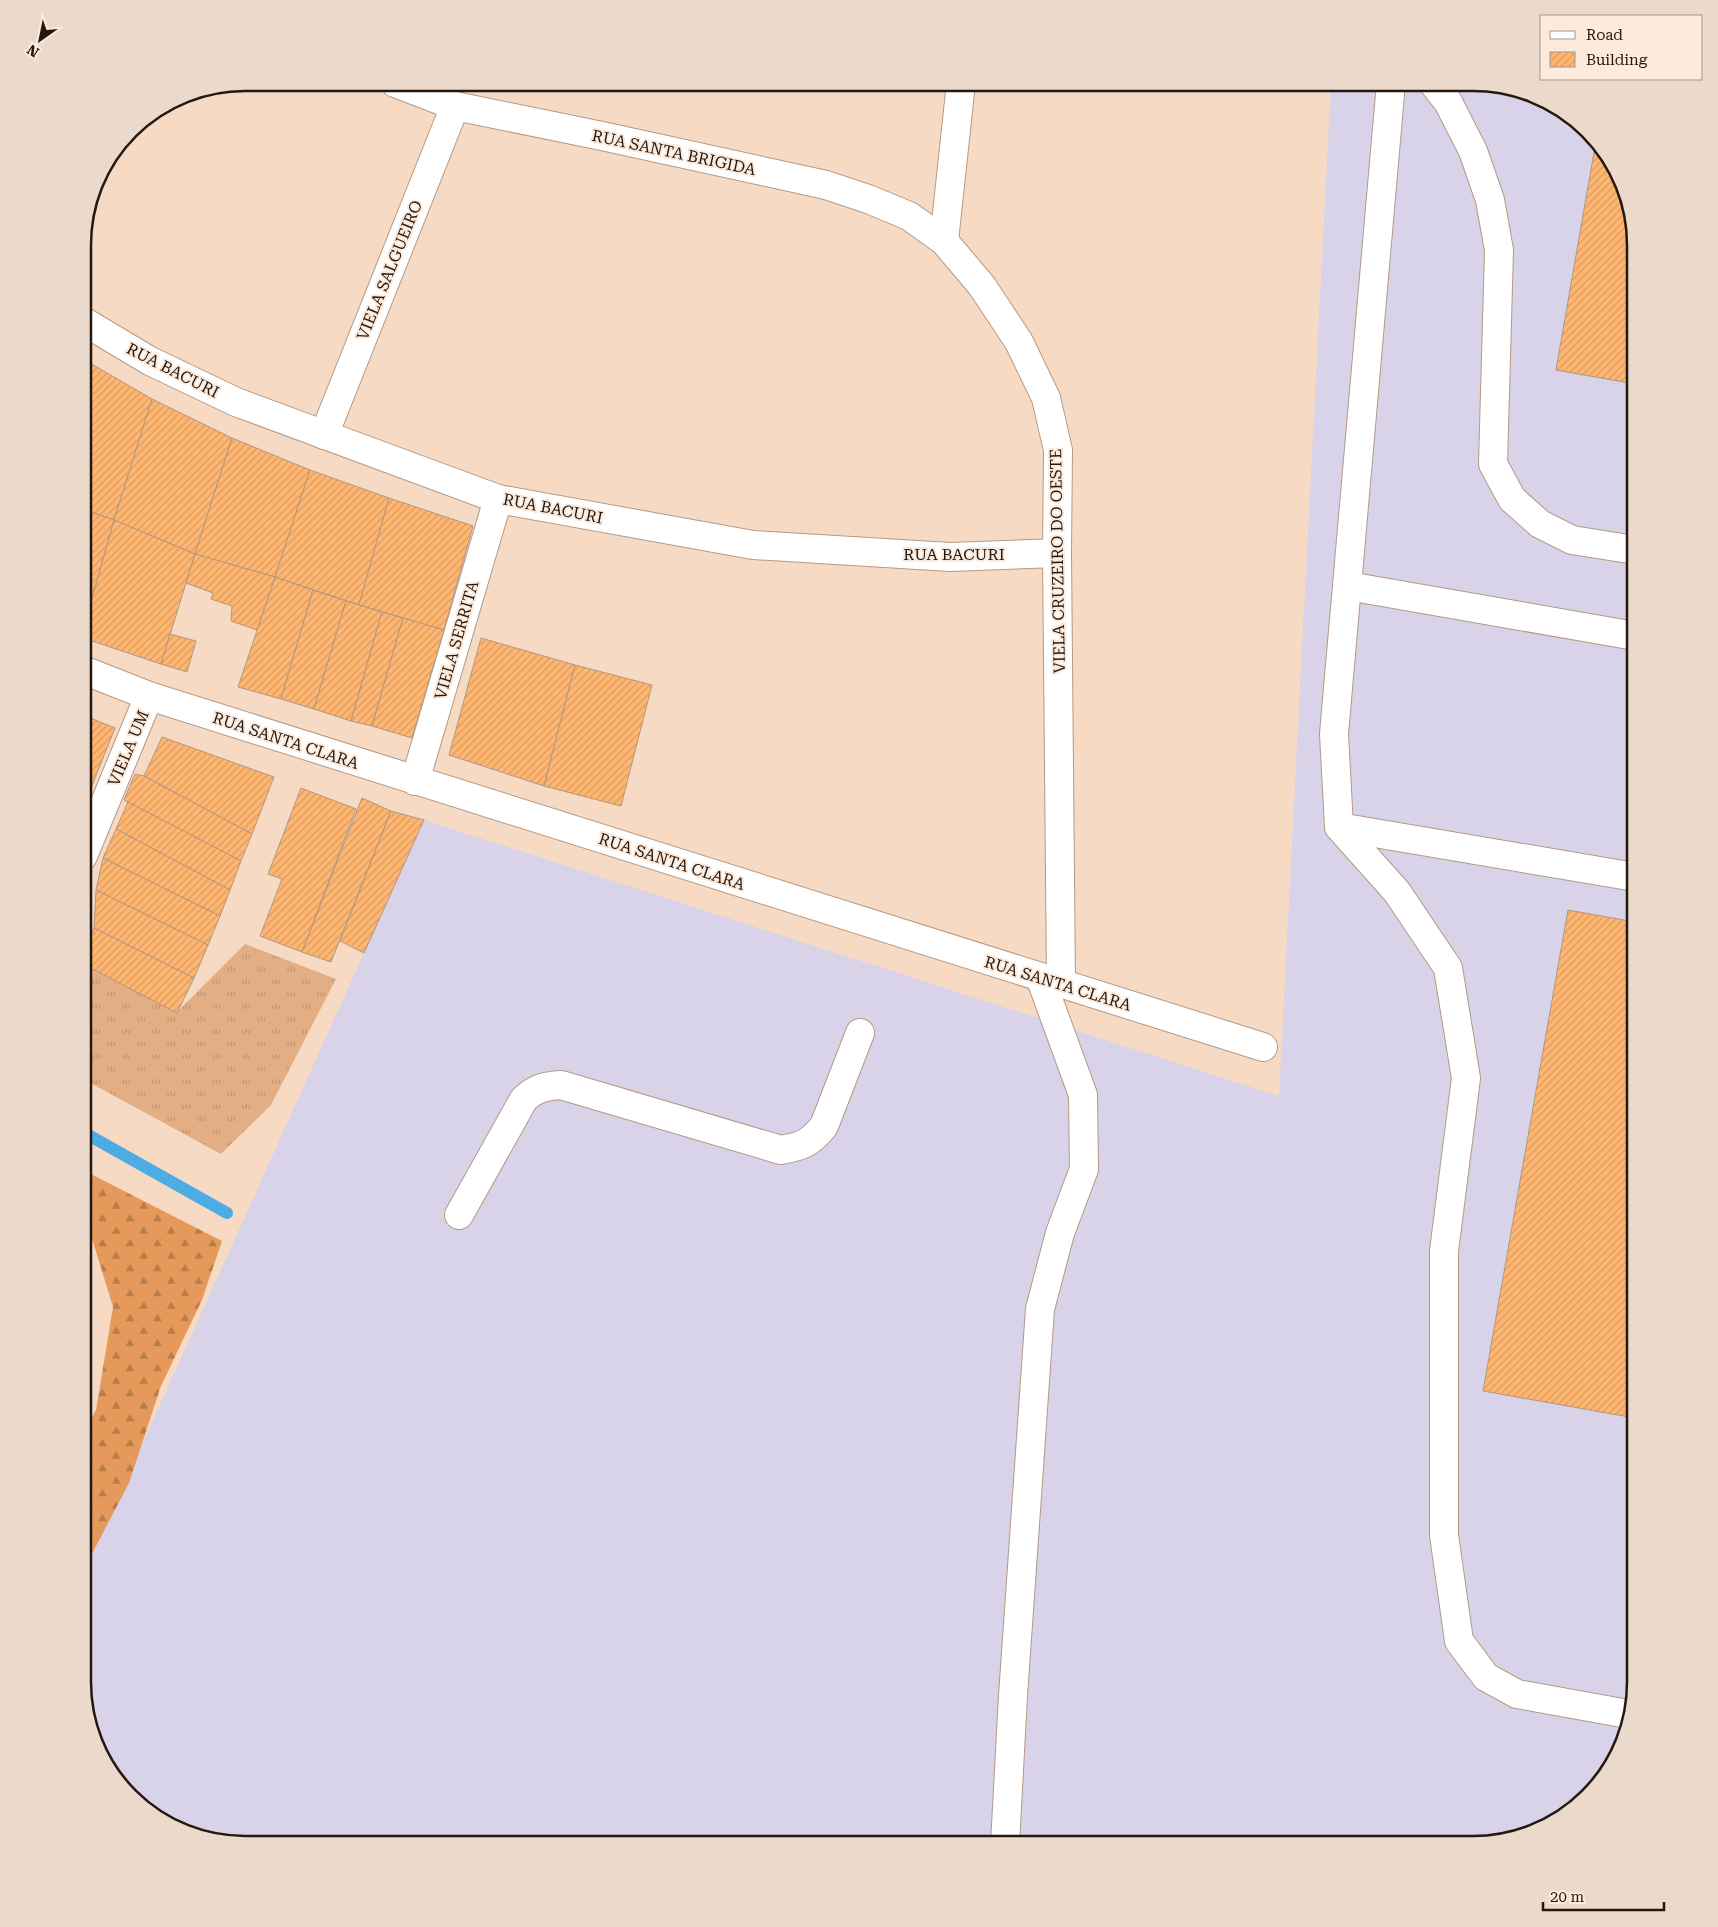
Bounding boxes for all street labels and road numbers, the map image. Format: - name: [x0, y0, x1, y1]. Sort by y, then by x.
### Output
- street label: RUA SANTA BRIGIDA: [590, 126, 758, 179]
- street label: VIELA SALGUEIRO: [353, 198, 426, 343]
- street label: RUA BACURI: [123, 339, 222, 402]
- street label: VIELA CRUZEIRO DO OESTE: [1046, 449, 1069, 673]
- street label: RUA BACURI: [501, 490, 604, 527]
- street label: RUA BACURI: [903, 545, 1005, 564]
- street label: VIELA SERRITA: [430, 578, 483, 702]
- street label: VIELA UM: [104, 707, 153, 789]
- street label: RUA SANTA CLARA: [210, 708, 362, 773]
- street label: RUA SANTA CLARA: [596, 829, 748, 894]
- street label: RUA SANTA CLARA: [982, 952, 1134, 1015]

